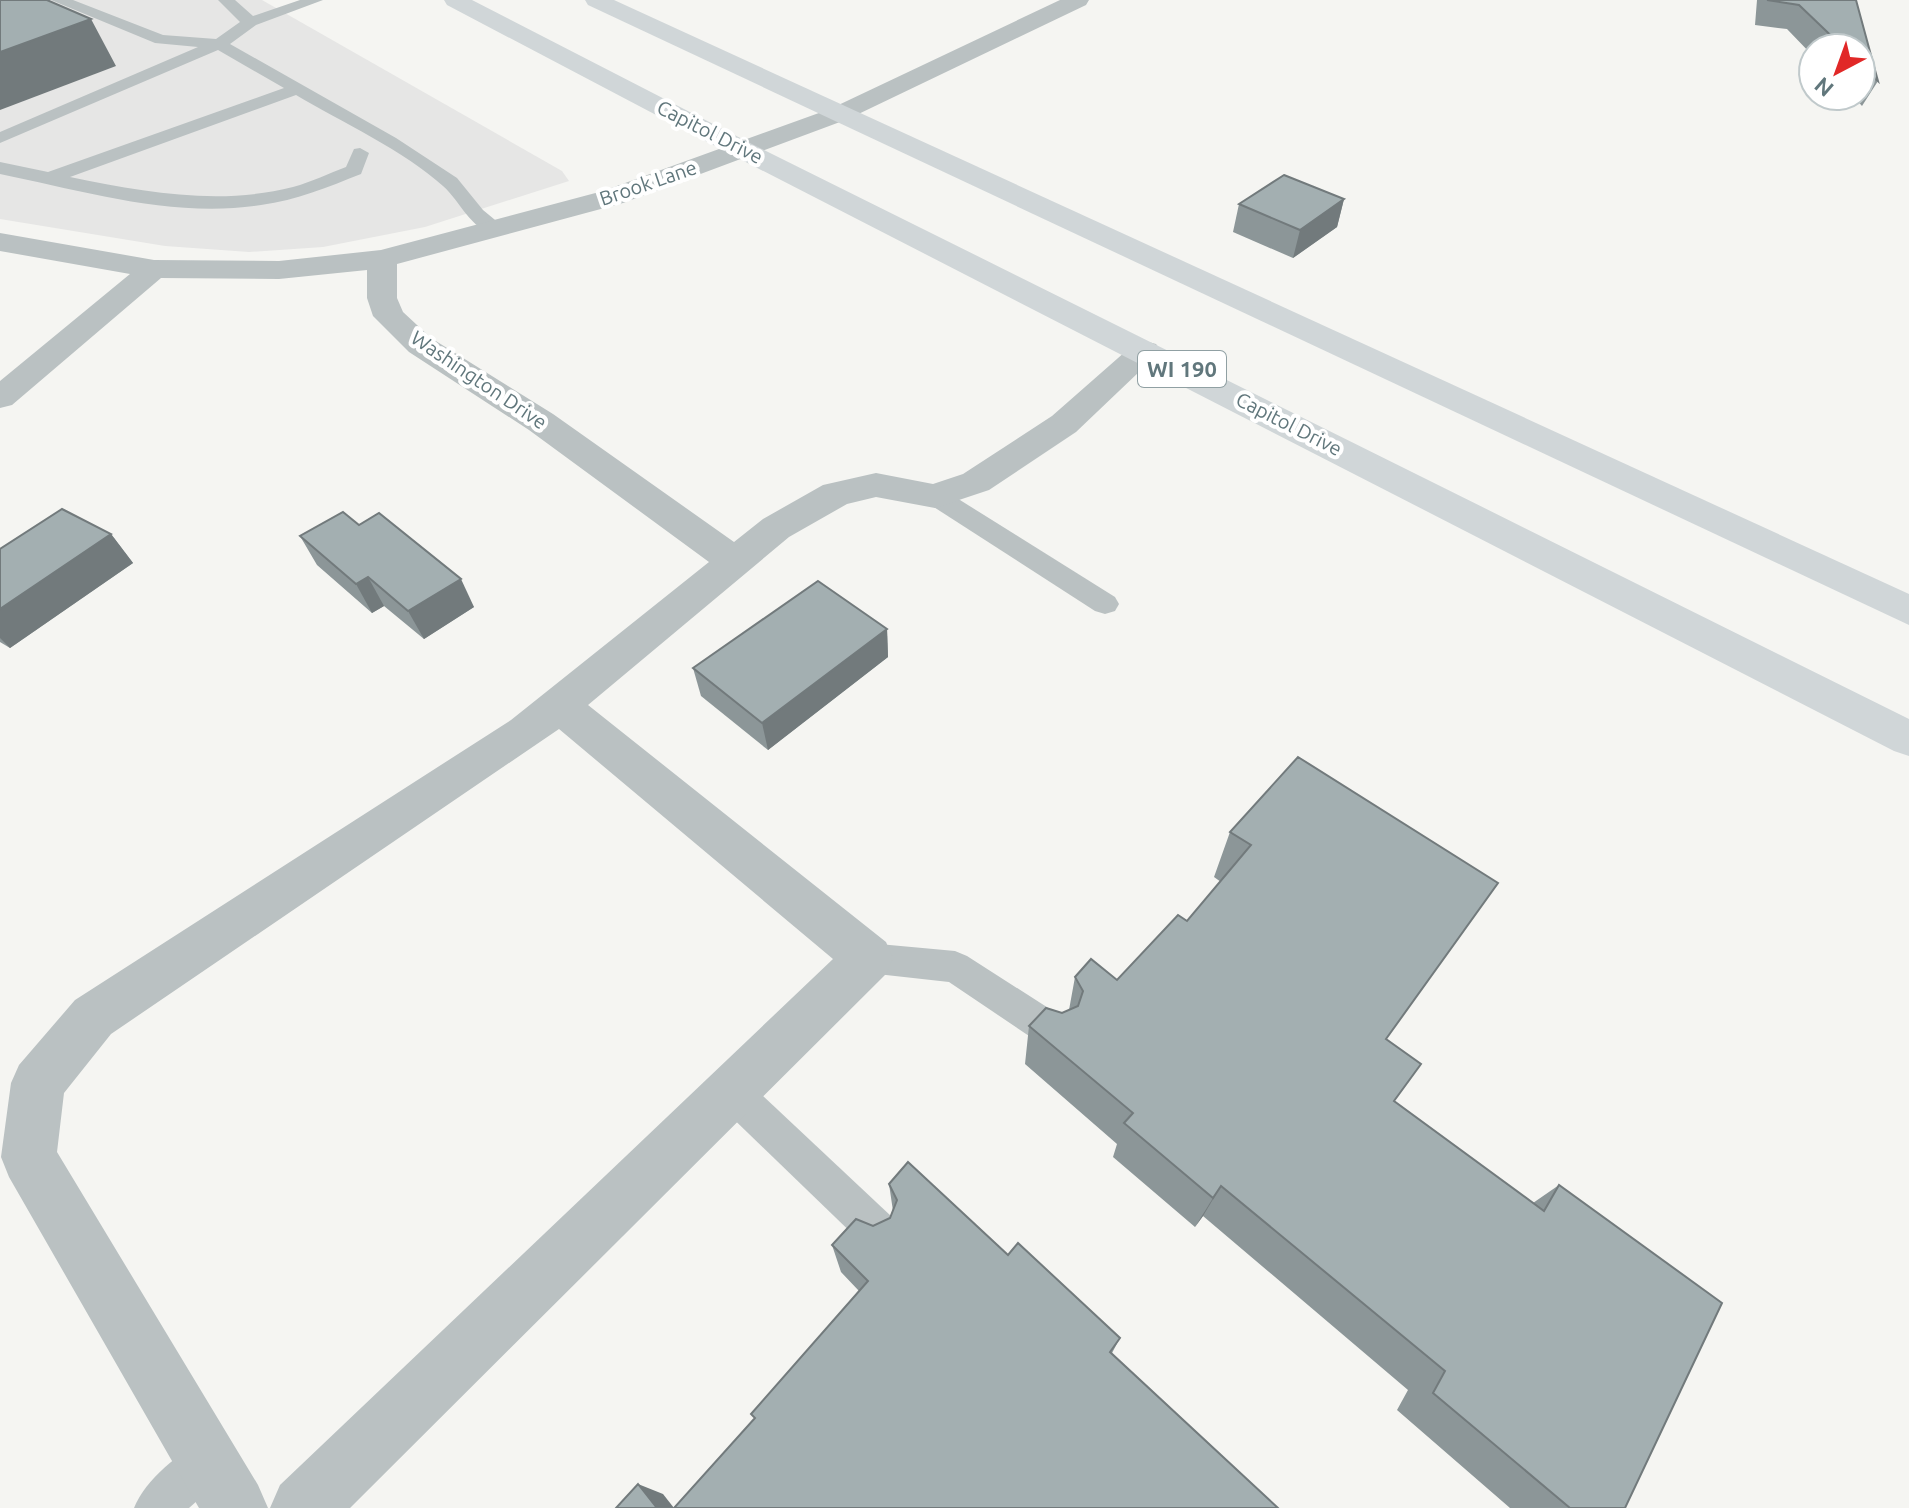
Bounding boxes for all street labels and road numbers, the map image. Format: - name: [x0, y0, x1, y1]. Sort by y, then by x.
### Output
- street label: Capitol Drive: [653, 95, 767, 168]
- street label: Brook Lane: [596, 155, 699, 210]
- street label: Washington Drive: [407, 326, 552, 434]
- road number: WI 190: [1138, 351, 1226, 387]
- street label: Capitol Drive: [1232, 387, 1346, 460]

